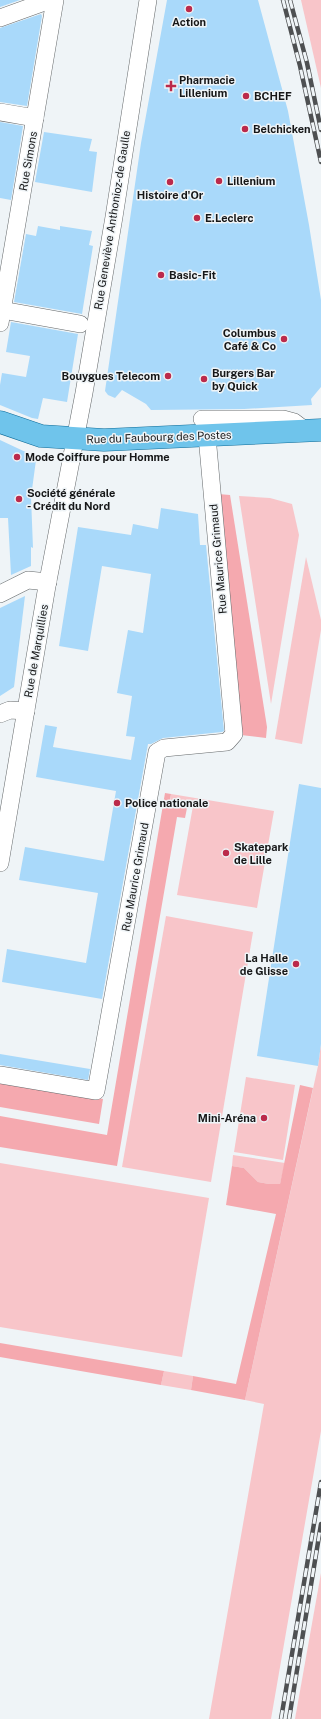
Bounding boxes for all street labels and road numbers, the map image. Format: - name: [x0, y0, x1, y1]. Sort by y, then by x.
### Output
- street label: Rue Geneviève Anthonioz-de Gaulle: [92, 129, 132, 311]
- street label: Rue Simons: [17, 130, 39, 192]
- street label: Rue du Faubourg des Postes: [86, 428, 232, 446]
- street label: Rue Maurice Grimaud: [207, 504, 229, 614]
- street label: Rue de Marquillies: [22, 603, 50, 699]
- street label: Rue Maurice Grimaud: [120, 822, 150, 932]

